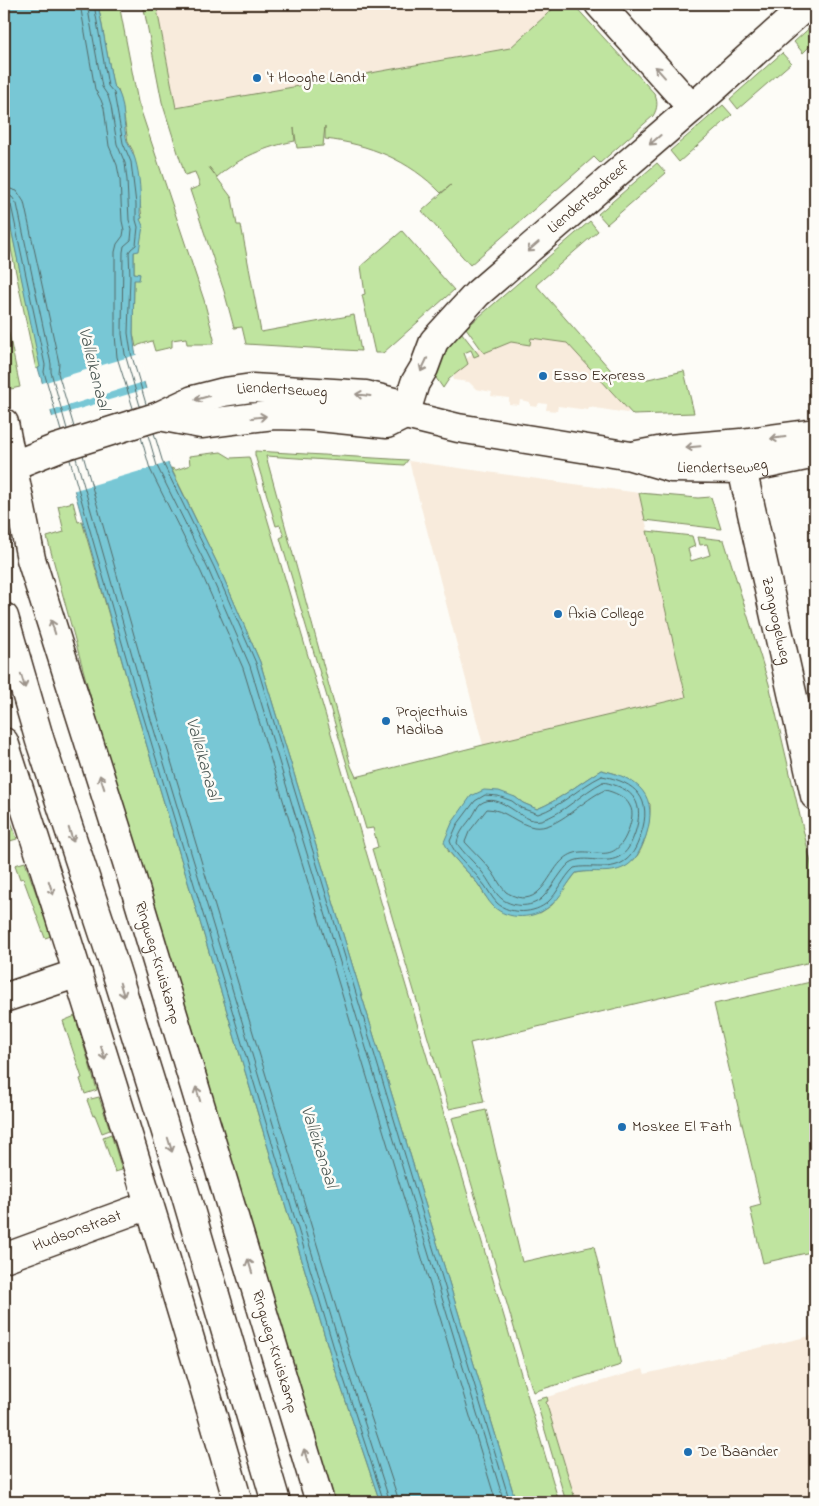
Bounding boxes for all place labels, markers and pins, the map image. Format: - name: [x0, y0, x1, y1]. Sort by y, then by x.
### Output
- place label: 't Hooghe Landt: [267, 66, 367, 90]
- marker: 't Hooghe Landt: [251, 72, 263, 84]
- place label: Esso Express: [553, 364, 645, 388]
- marker: Esso Express: [537, 370, 549, 382]
- place label: Axia College: [568, 602, 645, 626]
- marker: Axia College: [552, 608, 564, 620]
- place label: Projecthuis Madiba: [396, 700, 468, 742]
- marker: Projecthuis Madiba: [380, 715, 392, 727]
- place label: Moskee El Fath: [632, 1115, 732, 1139]
- marker: Moskee El Fath: [616, 1121, 628, 1133]
- place label: De Baander: [697, 1440, 778, 1464]
- marker: De Baander: [682, 1446, 694, 1458]

